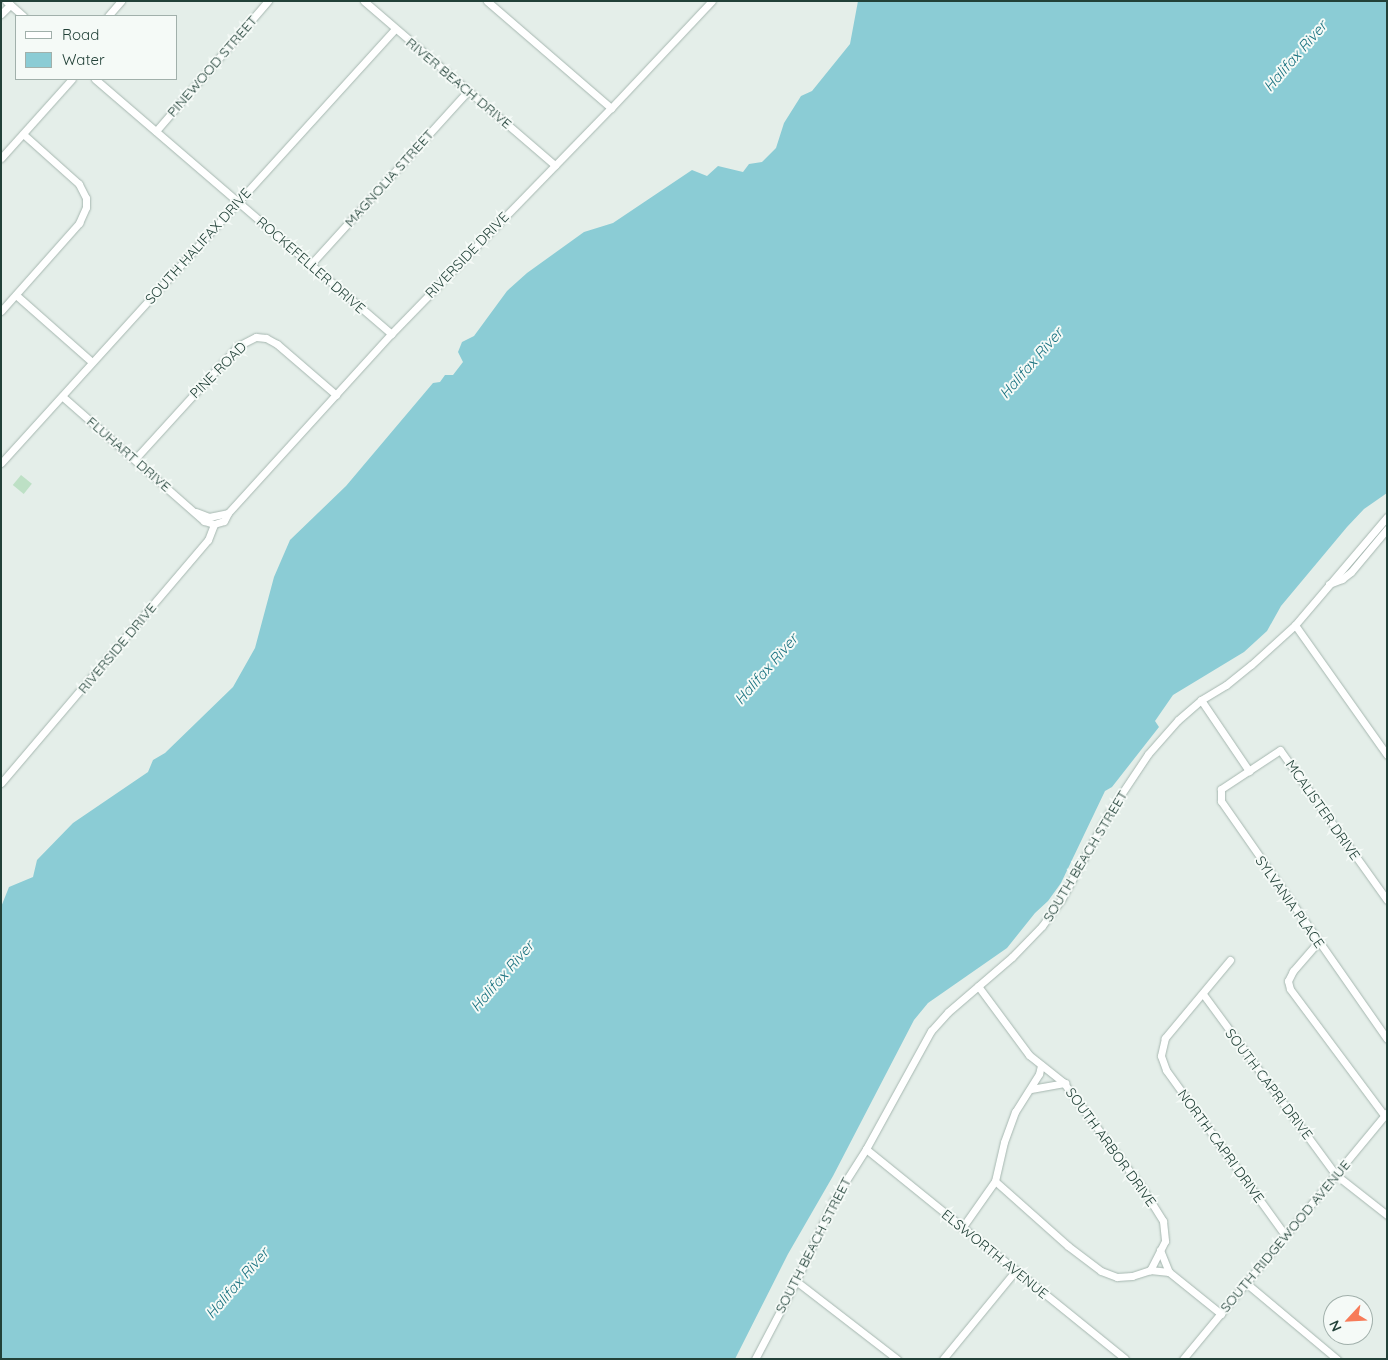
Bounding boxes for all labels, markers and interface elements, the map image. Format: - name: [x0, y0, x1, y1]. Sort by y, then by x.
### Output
- street label: PINEWOOD STREET: [163, 12, 261, 120]
- legend: [15, 15, 178, 80]
- water label: Halifax River: [1259, 17, 1331, 95]
- text: Road: [62, 25, 99, 44]
- street label: RIVER BEACH DRIVE: [403, 34, 515, 132]
- text: Water: [62, 50, 105, 69]
- street label: MAGNOLIA STREET: [341, 126, 437, 230]
- street label: SOUTH HALIFAX DRIVE: [142, 185, 254, 307]
- street label: RIVERSIDE DRIVE: [422, 209, 512, 301]
- street label: ROCKEFELLER DRIVE: [253, 213, 369, 317]
- water label: Halifax River: [995, 324, 1067, 402]
- street label: PINE ROAD: [186, 338, 250, 402]
- street label: FLUHART DRIVE: [84, 413, 174, 495]
- street label: RIVERSIDE DRIVE: [74, 599, 160, 697]
- water label: Halifax River: [730, 630, 802, 708]
- street label: MCALISTER DRIVE: [1282, 757, 1364, 863]
- street label: SOUTH BEACH STREET: [1039, 787, 1131, 925]
- street label: SYLVANIA PLACE: [1252, 853, 1328, 951]
- water label: Halifax River: [466, 937, 538, 1015]
- street label: SOUTH CAPRI DRIVE: [1222, 1025, 1316, 1143]
- street label: SOUTH ARBOR DRIVE: [1062, 1084, 1160, 1210]
- street label: NORTH CAPRI DRIVE: [1174, 1086, 1268, 1206]
- street label: SOUTH RIDGEWOOD AVENUE: [1216, 1156, 1354, 1316]
- street label: SOUTH BEACH STREET: [771, 1174, 855, 1316]
- street label: ELSWORTH AVENUE: [938, 1206, 1052, 1302]
- water label: Halifax River: [201, 1244, 273, 1322]
- north arrow: [1323, 1295, 1373, 1345]
- text: N: [1325, 1317, 1346, 1334]

